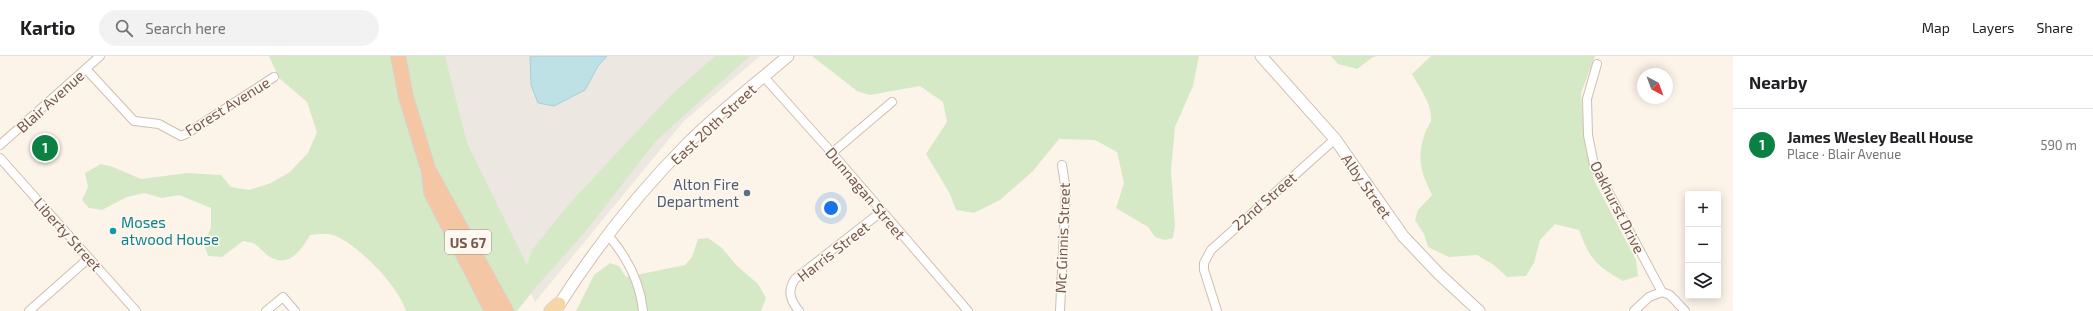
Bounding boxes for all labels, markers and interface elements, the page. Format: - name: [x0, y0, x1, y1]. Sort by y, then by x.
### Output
- search box: [99, 10, 379, 46]
- text: Kartio: [20, 16, 75, 39]
- icon: search: [113, 17, 135, 39]
- text: Search here: [145, 19, 226, 37]
- text: Map: [1922, 19, 1950, 36]
- text: Layers: [1972, 19, 2014, 36]
- text: Share: [2036, 19, 2073, 36]
- street label: Blair Avenue: [13, 66, 87, 136]
- north arrow: [1637, 68, 1673, 104]
- text: Nearby: [1749, 72, 1807, 92]
- street label: Forest Avenue: [181, 73, 273, 139]
- street label: East 20th Street: [667, 80, 760, 168]
- text: James Wesley Beall House: [1787, 128, 1973, 146]
- pin: 1: [32, 133, 58, 163]
- text: 1: [1759, 137, 1765, 153]
- text: 590 m: [2040, 137, 2077, 153]
- street label: Dunnagan Street: [822, 143, 910, 243]
- text: Place · Blair Avenue: [1787, 146, 1901, 162]
- street label: Alby Street: [1338, 150, 1396, 222]
- street label: Oakhurst Drive: [1587, 158, 1649, 256]
- street label: 22nd Street: [1228, 168, 1300, 234]
- place label: Alton Fire Department: [657, 175, 739, 210]
- street label: Mc Ginnis Street: [1051, 182, 1073, 294]
- marker: Alton Fire Department: [742, 188, 752, 198]
- map controls: [1685, 191, 1721, 299]
- button: +: [1685, 191, 1721, 227]
- street label: Liberty Street: [30, 194, 106, 275]
- your location: [821, 198, 841, 218]
- place label: Moses atwood House: [121, 213, 219, 248]
- street label: Harris Street: [793, 217, 873, 285]
- marker: Moses atwood House: [108, 226, 118, 236]
- button: −: [1685, 227, 1721, 263]
- road number: US 67: [445, 230, 491, 254]
- button: layers: [1685, 263, 1721, 299]

